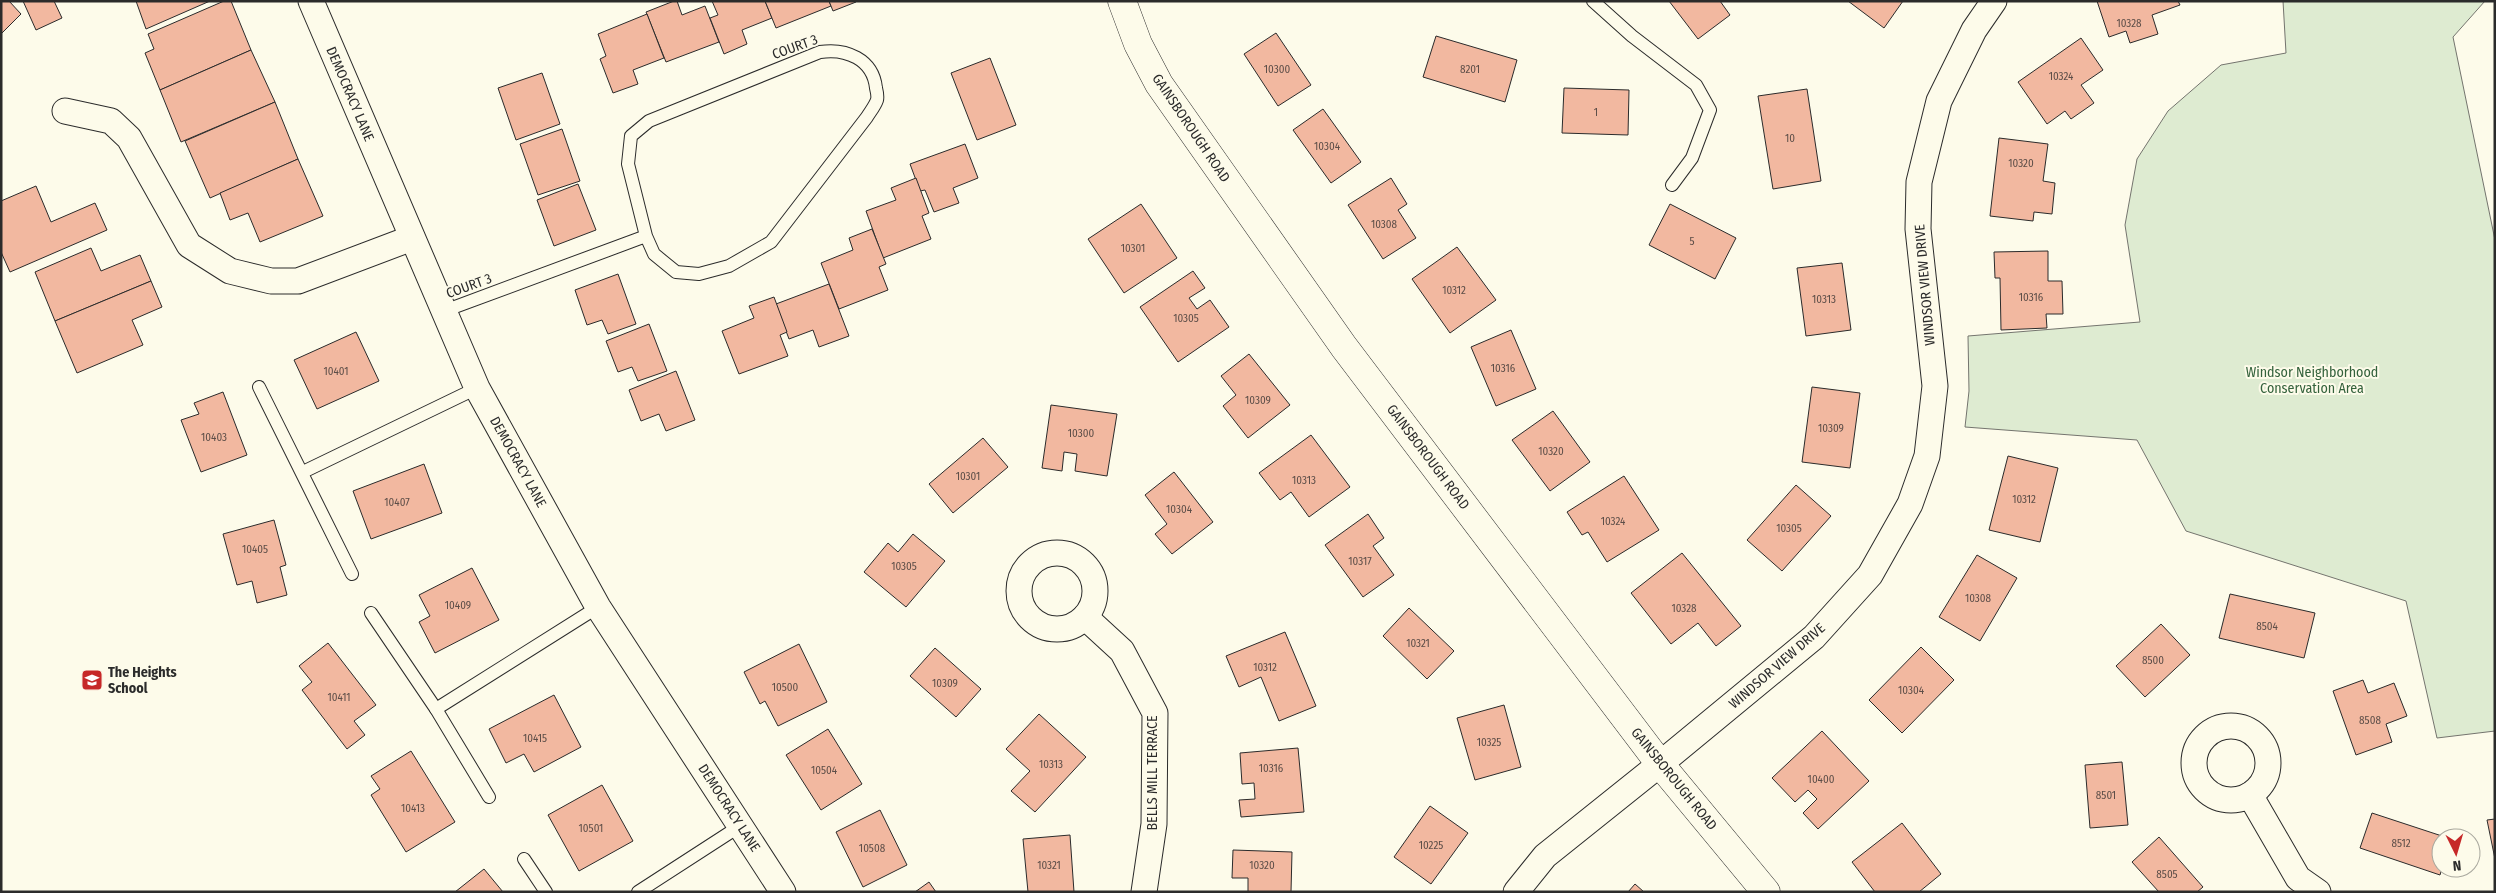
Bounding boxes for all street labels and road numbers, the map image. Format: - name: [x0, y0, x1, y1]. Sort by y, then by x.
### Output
- street label: COURT 3: [770, 31, 820, 63]
- street label: DEMOCRACY LANE: [322, 44, 378, 144]
- street label: GAINSBOROUGH ROAD: [1148, 71, 1234, 185]
- street label: WINDSOR VIEW DRIVE: [1911, 223, 1939, 346]
- street label: COURT 3: [444, 270, 494, 302]
- street label: GAINSBOROUGH ROAD: [1383, 401, 1473, 513]
- street label: DEMOCRACY LANE: [486, 414, 550, 511]
- street label: WINDSOR VIEW DRIVE: [1725, 619, 1829, 712]
- street label: BELLS MILL TERRACE: [1144, 715, 1161, 831]
- street label: GAINSBOROUGH ROAD: [1627, 724, 1721, 834]
- street label: DEMOCRACY LANE: [694, 761, 764, 855]

